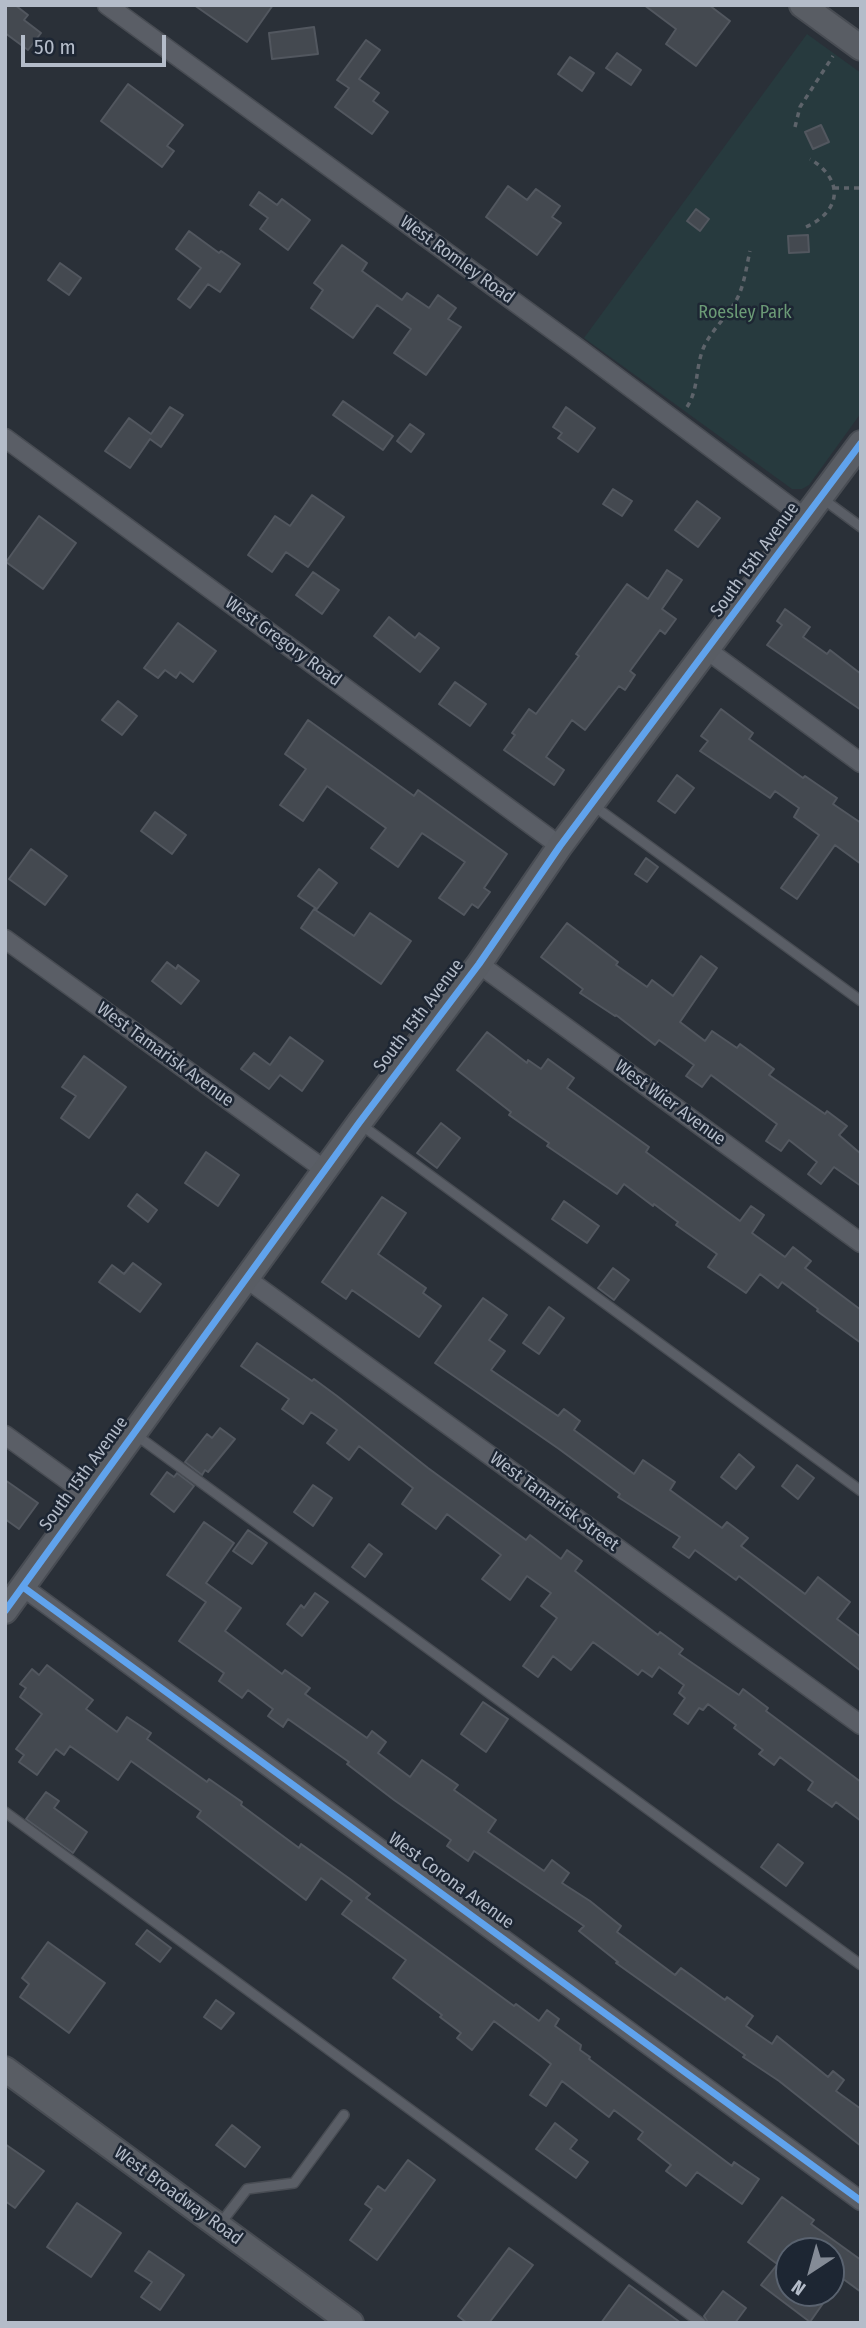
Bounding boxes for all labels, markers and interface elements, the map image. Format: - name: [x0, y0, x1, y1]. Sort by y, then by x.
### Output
- scale bar: [24, 21, 170, 65]
- text: 50 m: [34, 34, 76, 60]
- street label: West Romley Road: [396, 211, 518, 309]
- park label: Roesley Park: [698, 302, 792, 324]
- street label: South 15th Avenue: [706, 499, 804, 621]
- street label: West Gregory Road: [221, 593, 345, 691]
- street label: South 15th Avenue: [369, 955, 469, 1077]
- street label: West Tamarisk Avenue: [92, 998, 238, 1112]
- street label: West Wier Avenue: [610, 1056, 730, 1150]
- street label: South 15th Avenue: [35, 1413, 133, 1535]
- street label: West Tamarisk Street: [485, 1448, 623, 1556]
- street label: West Corona Avenue: [384, 1828, 518, 1934]
- street label: West Broadway Road: [110, 2142, 246, 2250]
- north arrow: [775, 2237, 845, 2307]
- text: N: [787, 2275, 810, 2300]

